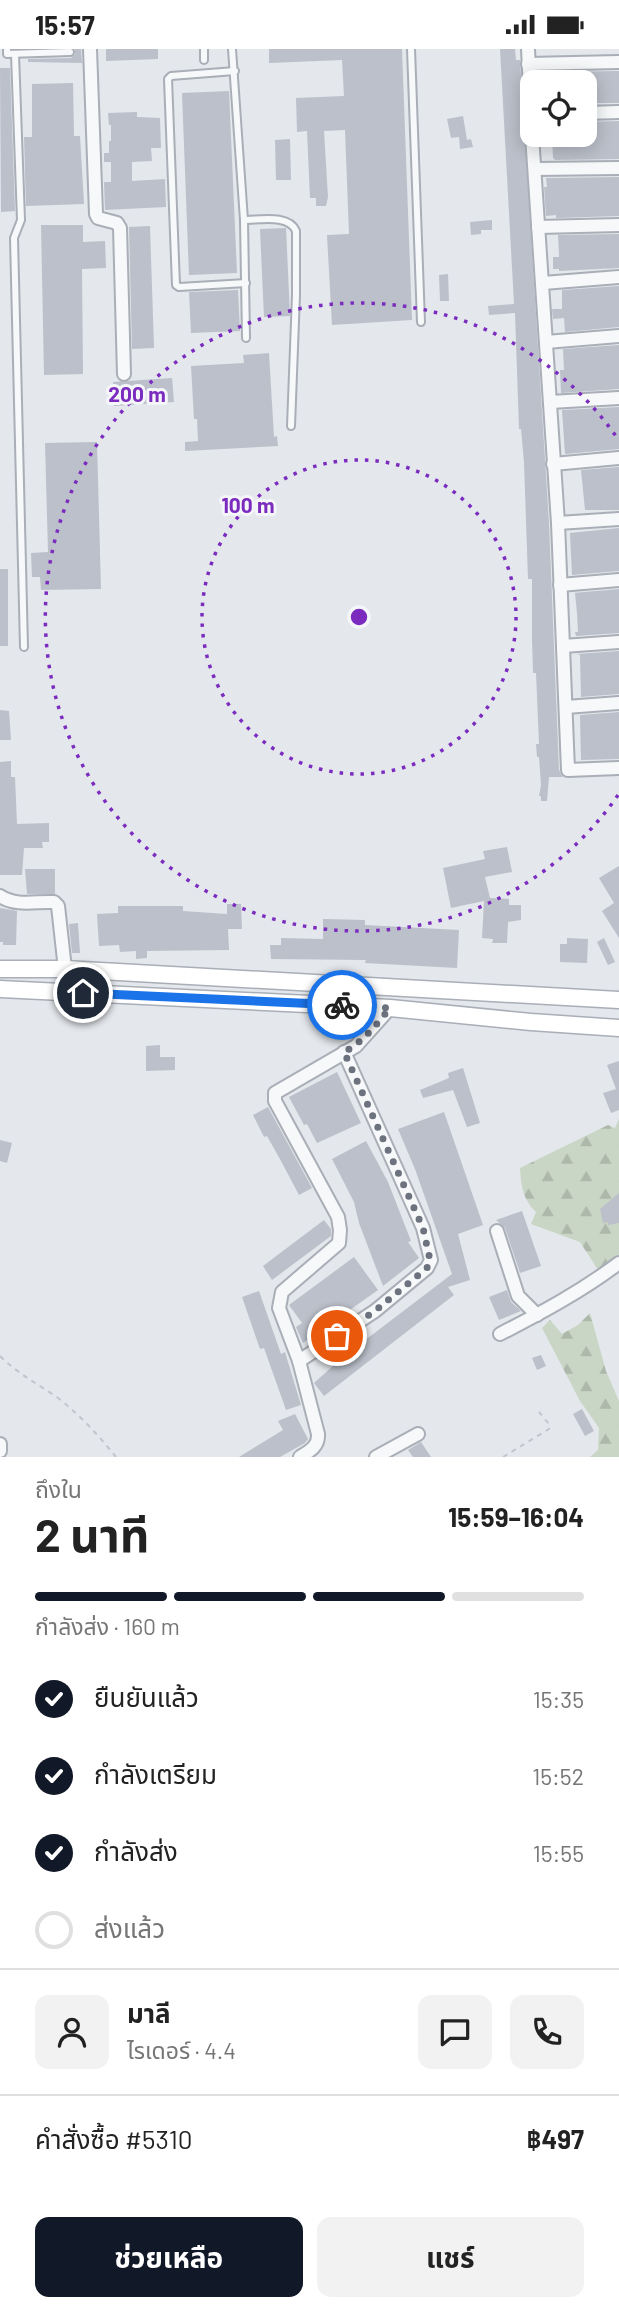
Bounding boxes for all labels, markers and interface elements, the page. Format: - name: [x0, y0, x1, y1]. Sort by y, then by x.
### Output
- text: 15:57: [35, 9, 95, 40]
- map controls: [520, 70, 597, 147]
- button: locate: [520, 70, 597, 147]
- text: 200 m: [108, 381, 166, 406]
- text: 100 m: [221, 492, 275, 517]
- centre of rings: [347, 605, 371, 629]
- pin: [53, 963, 113, 1023]
- courier: [307, 970, 377, 1040]
- icon: home: [64, 974, 102, 1012]
- icon: bike: [323, 986, 361, 1024]
- pin: [307, 1306, 367, 1366]
- icon: bag: [318, 1317, 356, 1355]
- text: ถึงใน: [35, 1475, 82, 1503]
- text: 15:59–16:04: [448, 1501, 584, 1532]
- text: 2 นาที: [35, 1506, 149, 1561]
- text: กำลังส่ง · 160 m: [35, 1612, 180, 1640]
- icon: check: [35, 1680, 73, 1718]
- text: ยืนยันแล้ว: [94, 1681, 199, 1712]
- text: 15:35: [533, 1685, 584, 1713]
- icon: check: [35, 1757, 73, 1795]
- text: กำลังเตรียม: [94, 1758, 217, 1789]
- text: 15:52: [532, 1762, 584, 1790]
- icon: check: [35, 1834, 73, 1872]
- text: กำลังส่ง: [94, 1835, 178, 1866]
- text: 15:55: [533, 1839, 584, 1867]
- text: ส่งแล้ว: [94, 1912, 165, 1943]
- button: person: [35, 1995, 109, 2069]
- button: chat: [418, 1995, 492, 2069]
- button: phone: [510, 1995, 584, 2069]
- text: มาลี: [127, 1997, 171, 2028]
- text: ไรเดอร์ · 4.4: [127, 2036, 236, 2064]
- text: คำสั่งซื้อ #5310: [35, 2123, 192, 2154]
- text: ฿497: [526, 2123, 584, 2154]
- button: ช่วยเหลือ: [35, 2217, 303, 2297]
- button: แชร์: [317, 2217, 584, 2297]

